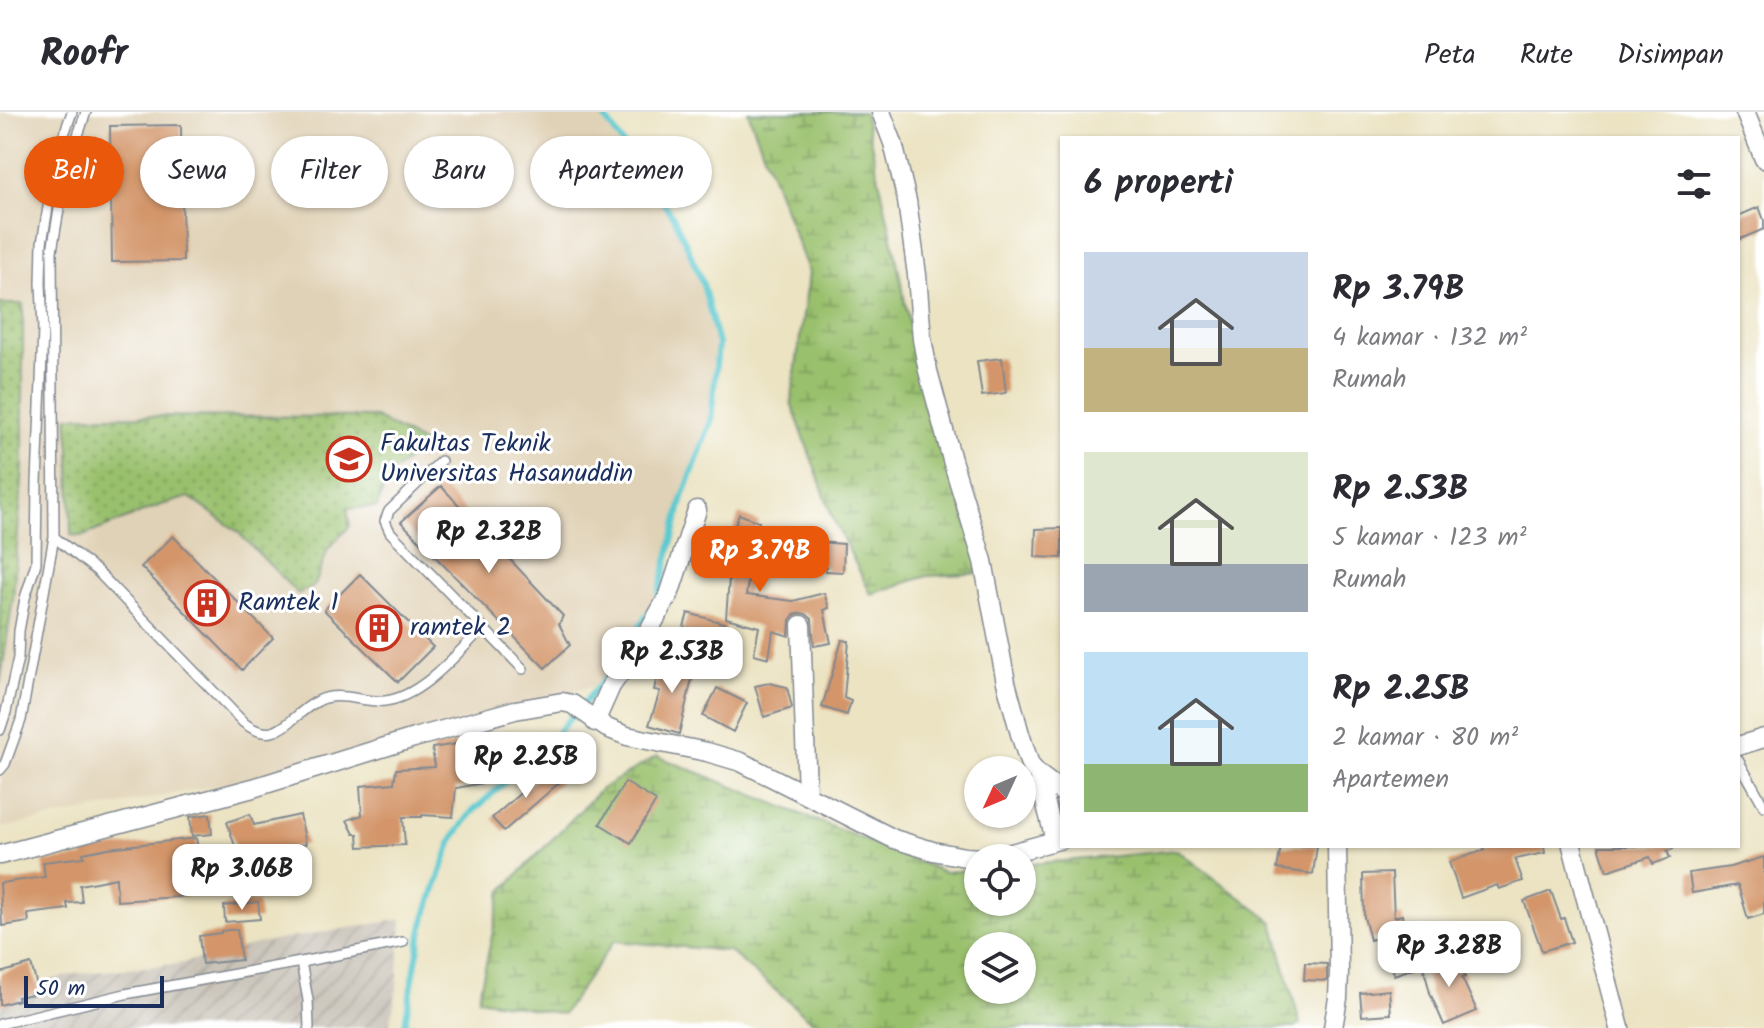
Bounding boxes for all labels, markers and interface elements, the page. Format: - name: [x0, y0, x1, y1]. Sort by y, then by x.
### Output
- text: Roofr: [40, 25, 128, 85]
- text: Peta: [1424, 33, 1476, 78]
- text: Rute: [1520, 33, 1573, 78]
- text: Disimpan: [1617, 33, 1724, 78]
- chip: Beli: [24, 136, 124, 208]
- chip: Sewa: [140, 136, 255, 208]
- chip: Filter: [271, 136, 388, 208]
- chip: Baru: [404, 136, 514, 208]
- chip: Apartemen: [530, 136, 712, 208]
- text: 6 properti: [1084, 157, 1233, 211]
- icon: filters: [1672, 162, 1716, 206]
- text: Rp 3.79B: [1332, 263, 1465, 317]
- icon: home: [1148, 284, 1244, 380]
- text: 4 kamar · 132 m²: [1332, 317, 1527, 359]
- text: Rumah: [1332, 359, 1407, 401]
- place label: Fakultas Teknik Universitas Hasanuddin: [380, 423, 633, 495]
- school or university icon: Fakultas Teknik Universitas Hasanuddin: [325, 435, 373, 483]
- text: Rp 2.53B: [1332, 463, 1469, 517]
- icon: home: [1148, 484, 1244, 580]
- pin: Rp 2.32B: [406, 507, 572, 575]
- text: Rp 2.32B: [436, 512, 542, 554]
- text: 5 kamar · 123 m²: [1332, 517, 1527, 559]
- pin: Rp 3.79B: [677, 526, 843, 594]
- text: Rp 3.79B: [709, 531, 811, 573]
- text: Rumah: [1332, 559, 1407, 601]
- building icon: Ramtek 1: [183, 579, 231, 627]
- place label: Ramtek 1: [238, 582, 339, 624]
- building icon: ramtek 2: [355, 604, 403, 652]
- place label: ramtek 2: [410, 607, 511, 649]
- pin: Rp 2.53B: [589, 627, 755, 695]
- text: Rp 2.53B: [620, 632, 724, 674]
- text: Rp 2.25B: [1332, 663, 1470, 717]
- icon: home: [1148, 684, 1244, 780]
- text: 2 kamar · 80 m²: [1332, 717, 1518, 759]
- pin: Rp 2.25B: [443, 732, 609, 800]
- text: Rp 2.25B: [473, 737, 579, 779]
- north arrow: [964, 756, 1036, 828]
- map controls: [964, 756, 1036, 1004]
- text: Apartemen: [1332, 759, 1449, 801]
- pin: Rp 3.06B: [159, 844, 325, 912]
- button: locate: [964, 844, 1036, 916]
- text: Rp 3.06B: [190, 849, 294, 891]
- pin: Rp 3.28B: [1366, 921, 1532, 989]
- text: Rp 3.28B: [1396, 926, 1502, 968]
- button: layers: [964, 932, 1036, 1004]
- scale bar: [24, 972, 164, 1008]
- text: 50 m: [36, 972, 85, 1007]

